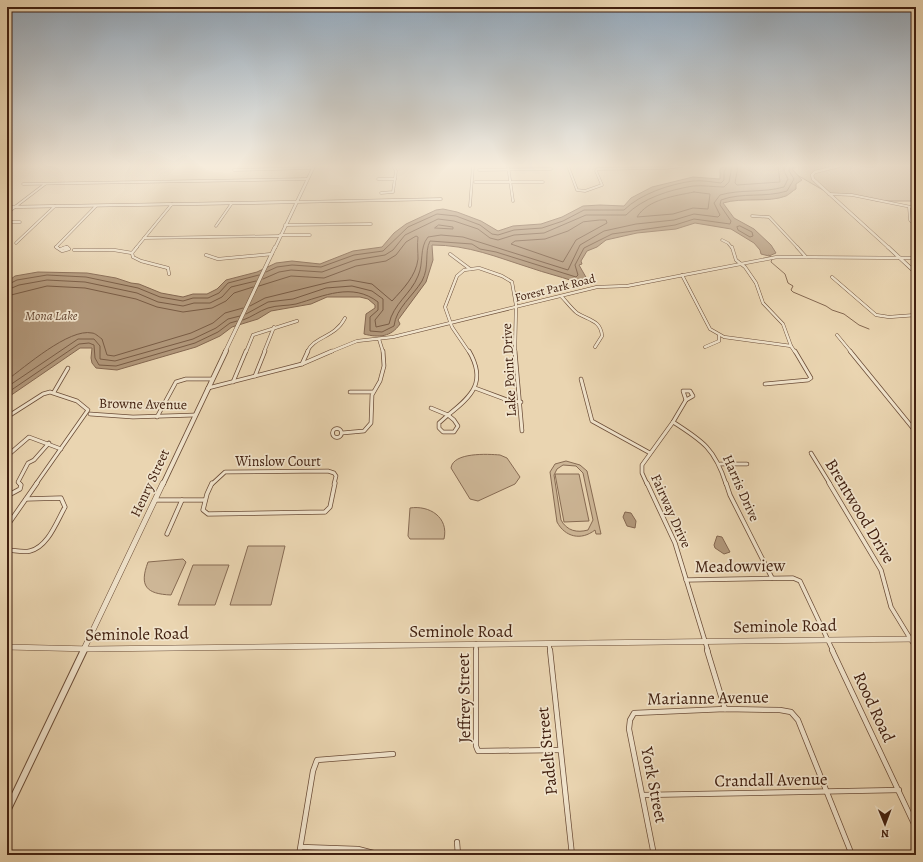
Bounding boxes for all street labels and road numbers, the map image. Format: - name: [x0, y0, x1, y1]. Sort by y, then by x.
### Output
- street label: Forest Park Road: [513, 270, 597, 306]
- street label: Lake Point Drive: [497, 323, 521, 417]
- street label: Browne Avenue: [99, 394, 187, 414]
- street label: Henry Street: [126, 445, 174, 520]
- street label: Winslow Court: [234, 452, 321, 471]
- street label: Harris Drive: [718, 452, 764, 524]
- street label: Brentwood Drive: [820, 454, 900, 568]
- street label: Fairway Drive: [646, 471, 696, 551]
- street label: Meadowview: [694, 554, 786, 578]
- street label: Seminole Road: [733, 614, 838, 638]
- street label: Seminole Road: [409, 620, 514, 643]
- street label: Seminole Road: [85, 622, 190, 646]
- street label: Jeffrey Street: [452, 652, 476, 743]
- street label: Rood Road: [848, 668, 901, 746]
- street label: Marianne Avenue: [647, 685, 769, 711]
- street label: Padelt Street: [531, 705, 563, 796]
- street label: York Street: [635, 744, 673, 825]
- street label: Crandall Avenue: [714, 768, 828, 792]

